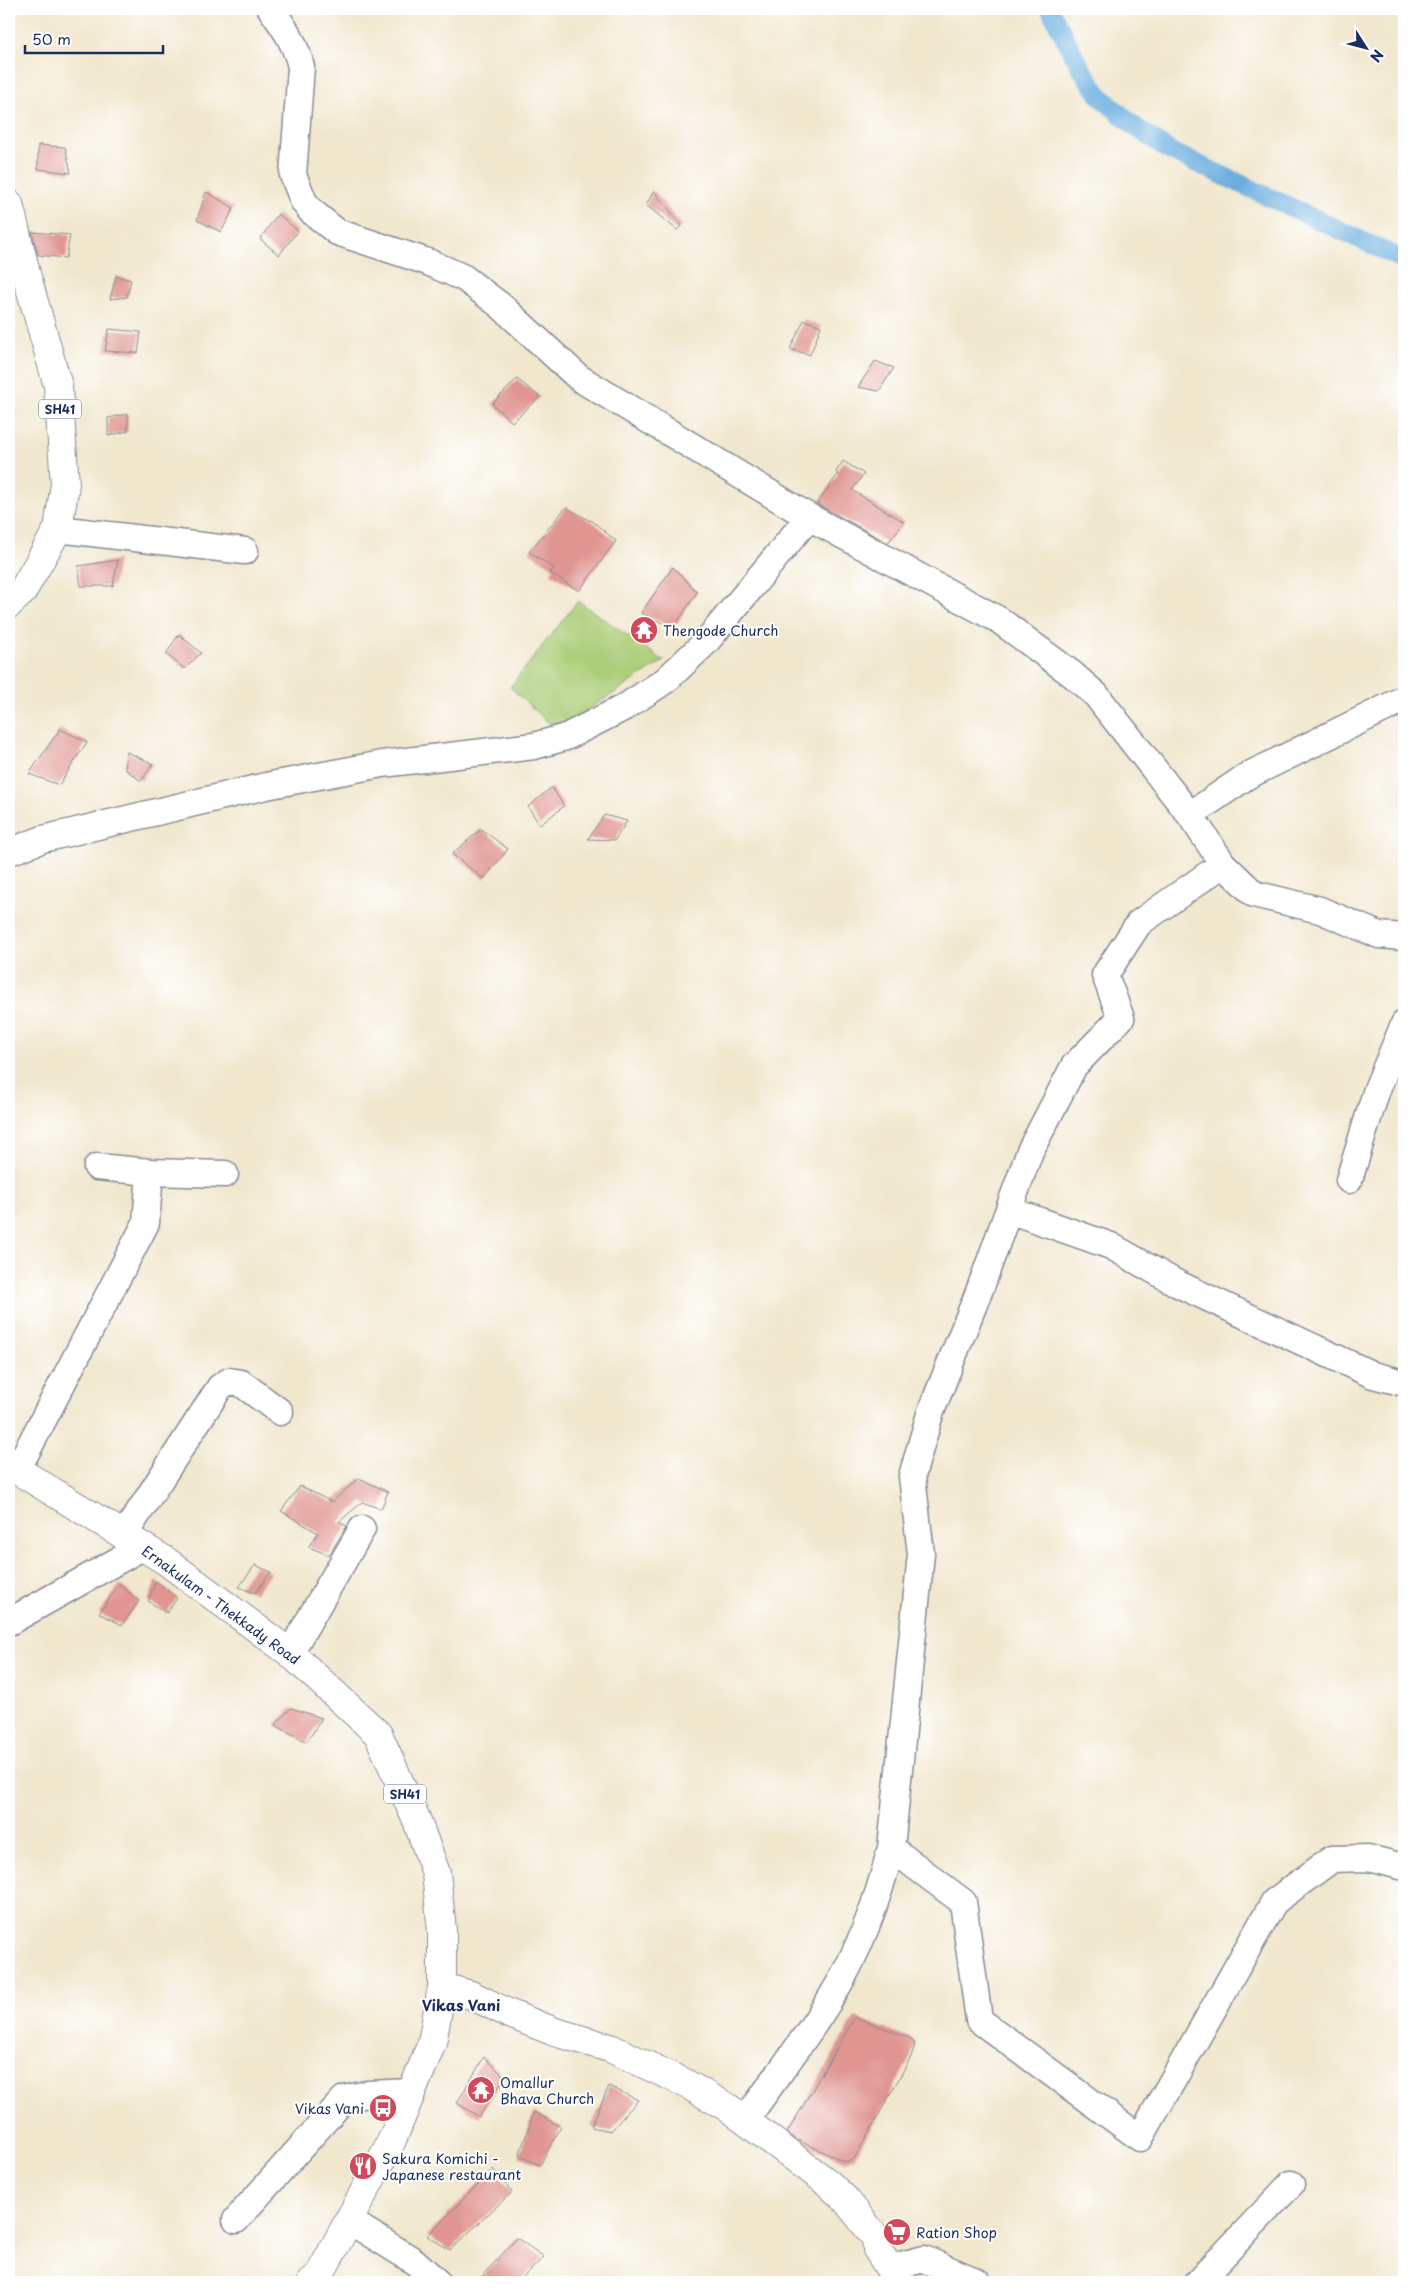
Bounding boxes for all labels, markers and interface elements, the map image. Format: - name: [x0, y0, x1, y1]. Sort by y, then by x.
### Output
- scale bar: [25, 22, 162, 54]
- north arrow: [1340, 22, 1390, 72]
- text: 50 m: [32, 27, 71, 50]
- text: N: [1365, 45, 1389, 67]
- road number: SH41: [39, 399, 81, 418]
- temple icon: Thengode Church: [629, 615, 659, 645]
- place label: Thengode Church: [663, 620, 778, 641]
- street label: Ernakulam - Thekkady Road: [138, 1540, 304, 1670]
- road number: SH41: [384, 1785, 426, 1804]
- district label: Vikas Vani: [422, 1993, 500, 2016]
- place label: Omallur Bhava Church: [500, 2072, 594, 2109]
- temple icon: Omallur Bhava Church: [466, 2075, 496, 2105]
- bus stop icon: Vikas Vani: [368, 2093, 398, 2123]
- place label: Vikas Vani: [295, 2098, 364, 2119]
- place label: Sakura Komichi - Japanese restaurant: [382, 2148, 521, 2185]
- restaurant icon: Sakura Komichi - Japanese restaurant: [348, 2151, 378, 2181]
- supermarket icon: Ration Shop: [882, 2217, 912, 2247]
- place label: Ration Shop: [916, 2222, 997, 2243]

